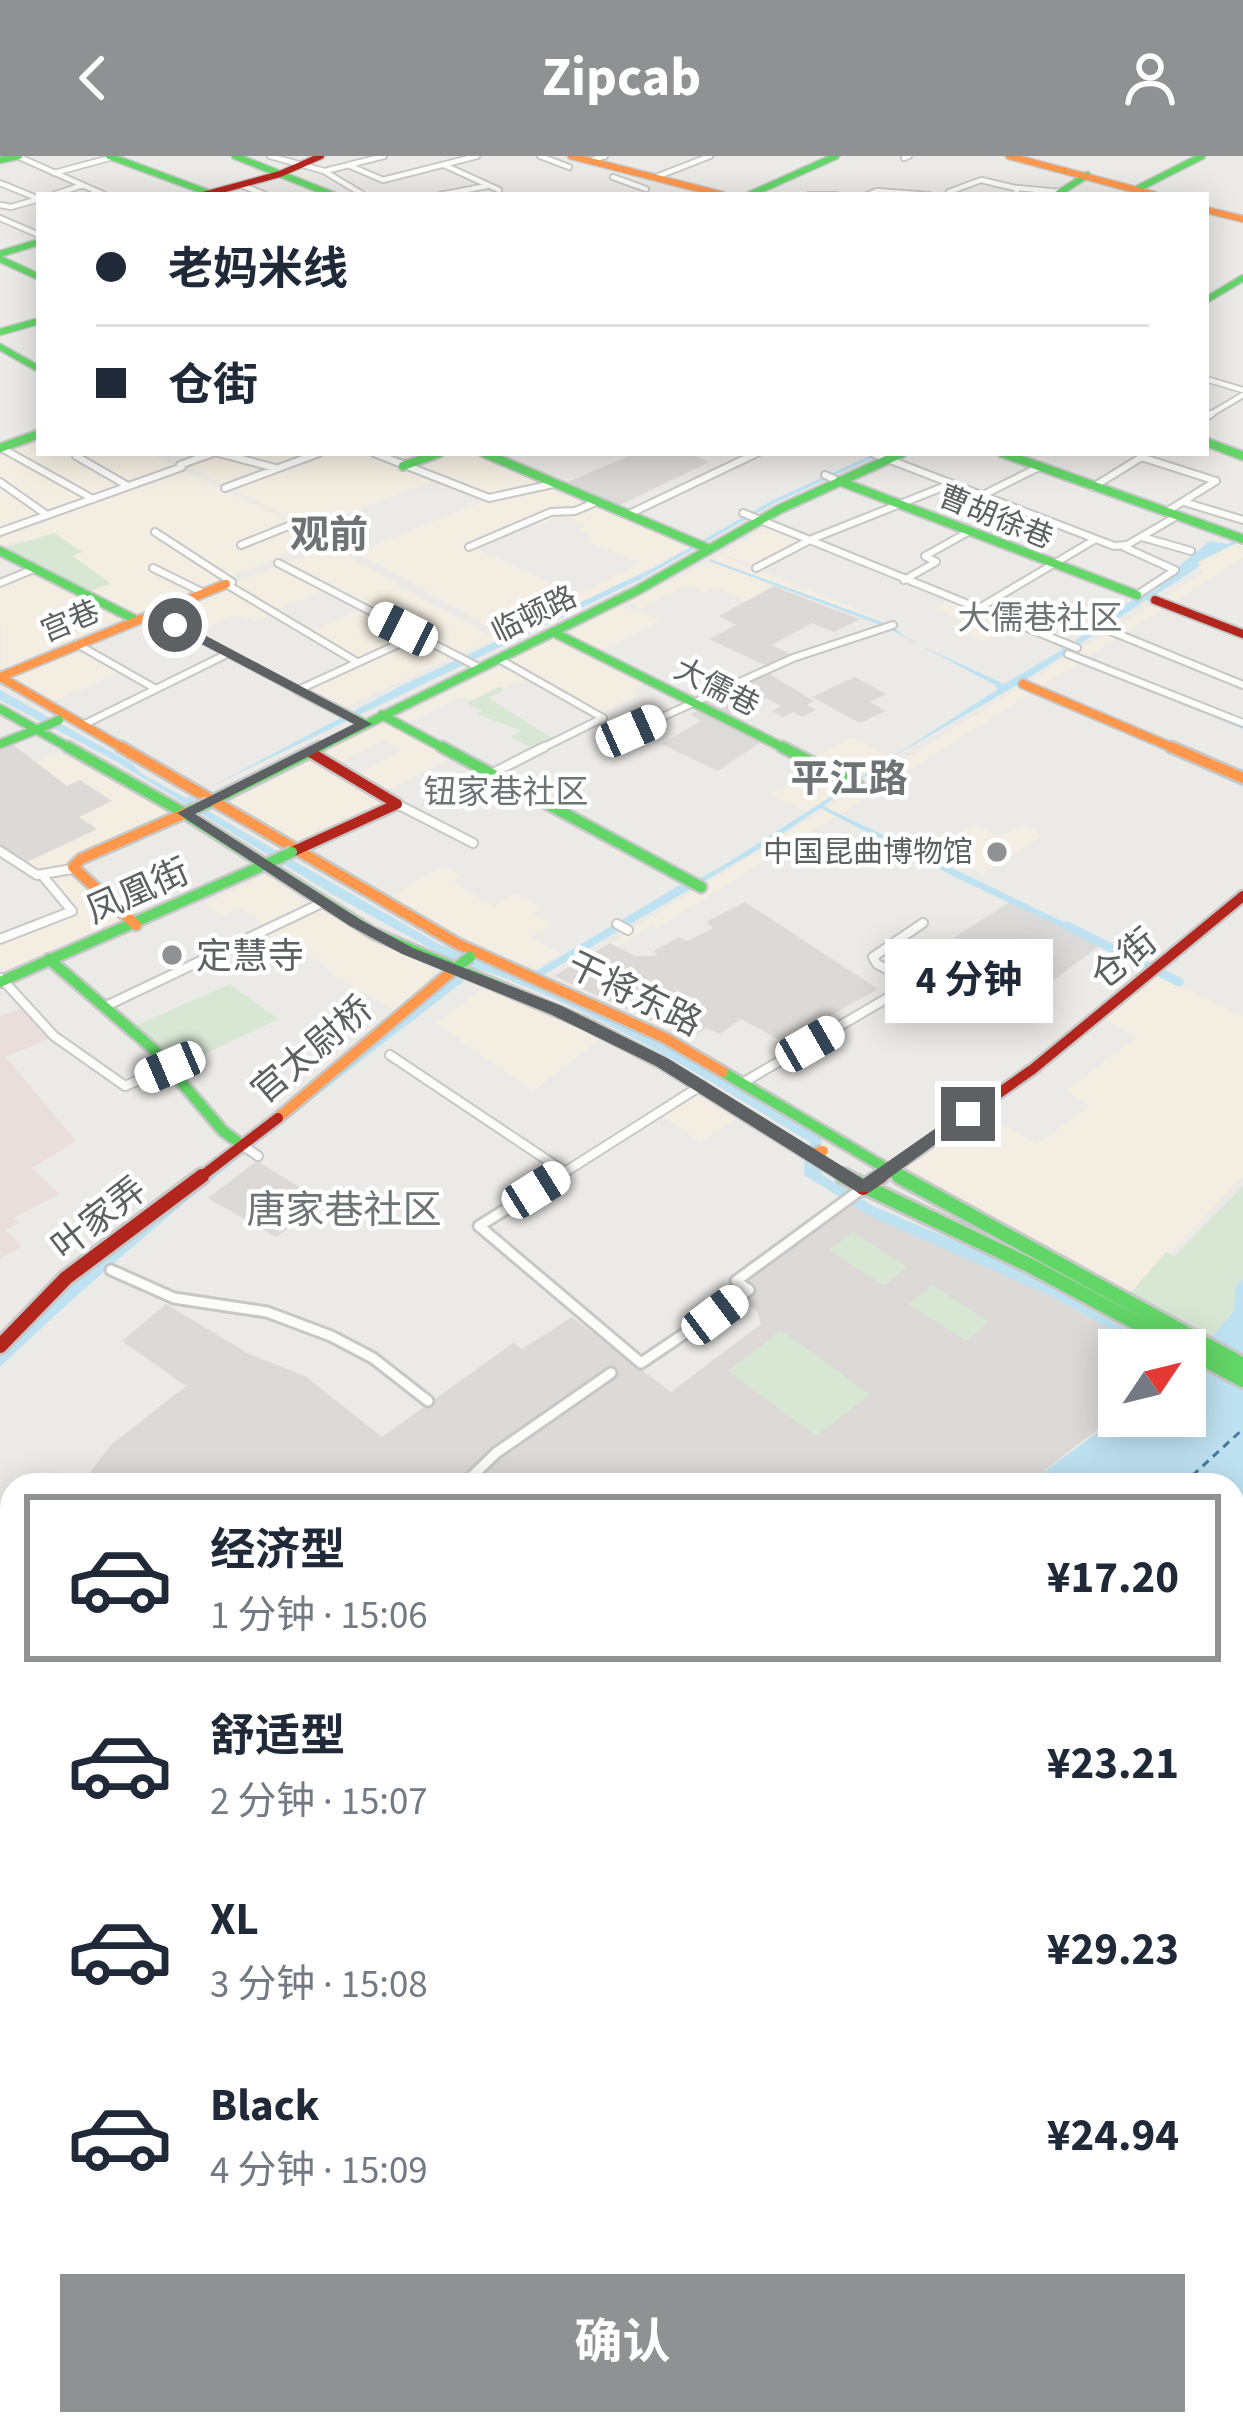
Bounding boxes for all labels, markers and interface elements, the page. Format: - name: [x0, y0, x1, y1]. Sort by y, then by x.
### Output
- text: Zipcab: [542, 40, 701, 117]
- icon: back: [60, 45, 126, 111]
- icon: person: [1117, 45, 1183, 111]
- text: 老妈米线: [168, 238, 348, 302]
- text: 仓街: [168, 354, 258, 418]
- street label: 曹胡徐巷: [932, 475, 1059, 560]
- district label: 观前: [290, 508, 368, 564]
- street label: 临顿路: [484, 575, 584, 654]
- street label: 宫巷: [34, 590, 106, 653]
- district label: 大儒巷社区: [958, 595, 1123, 642]
- car: [363, 597, 443, 661]
- route start: [148, 598, 202, 652]
- street label: 大儒巷: [667, 648, 767, 727]
- car: [591, 700, 671, 762]
- district label: 平江路: [790, 752, 908, 808]
- district label: 钮家巷社区: [424, 769, 589, 816]
- place label: 中国昆曲博物馆: [763, 831, 973, 874]
- marker: 中国昆曲博物馆: [984, 839, 1010, 865]
- street label: 凤凰街: [78, 846, 197, 937]
- street label: 仓街: [1080, 917, 1168, 1002]
- place label: 定慧寺: [196, 931, 304, 982]
- street label: 干将东路: [558, 940, 710, 1049]
- callout: 4 分钟: [884, 940, 1052, 1024]
- marker: 定慧寺: [159, 942, 185, 968]
- text: 4 分钟: [916, 953, 1022, 1009]
- street label: 官太尉桥: [240, 984, 384, 1116]
- car: [770, 1010, 850, 1078]
- car: [130, 1036, 210, 1098]
- route end: [941, 1087, 995, 1141]
- car: [496, 1156, 576, 1224]
- street label: 叶家弄: [41, 1165, 157, 1272]
- district label: 唐家巷社区: [246, 1183, 442, 1239]
- car: [675, 1279, 755, 1351]
- north arrow: [1098, 1329, 1206, 1437]
- map controls: [1098, 1329, 1206, 1437]
- text: 经济型: [210, 1519, 345, 1583]
- icon: car: [66, 1524, 174, 1632]
- text: ¥17.20: [1047, 1546, 1179, 1610]
- text: 1 分钟 · 15:06: [210, 1588, 428, 1644]
- text: 舒适型: [210, 1705, 345, 1769]
- icon: car: [66, 1710, 174, 1818]
- text: ¥23.21: [1047, 1732, 1179, 1796]
- text: 2 分钟 · 15:07: [210, 1774, 428, 1830]
- text: XL: [210, 1888, 259, 1952]
- icon: car: [66, 1896, 174, 2004]
- text: ¥29.23: [1047, 1918, 1179, 1982]
- text: 3 分钟 · 15:08: [210, 1957, 428, 2013]
- text: Black: [210, 2074, 320, 2138]
- icon: car: [66, 2082, 174, 2190]
- text: ¥24.94: [1047, 2104, 1179, 2168]
- text: 4 分钟 · 15:09: [210, 2143, 428, 2199]
- button: 确认: [60, 2274, 1185, 2412]

